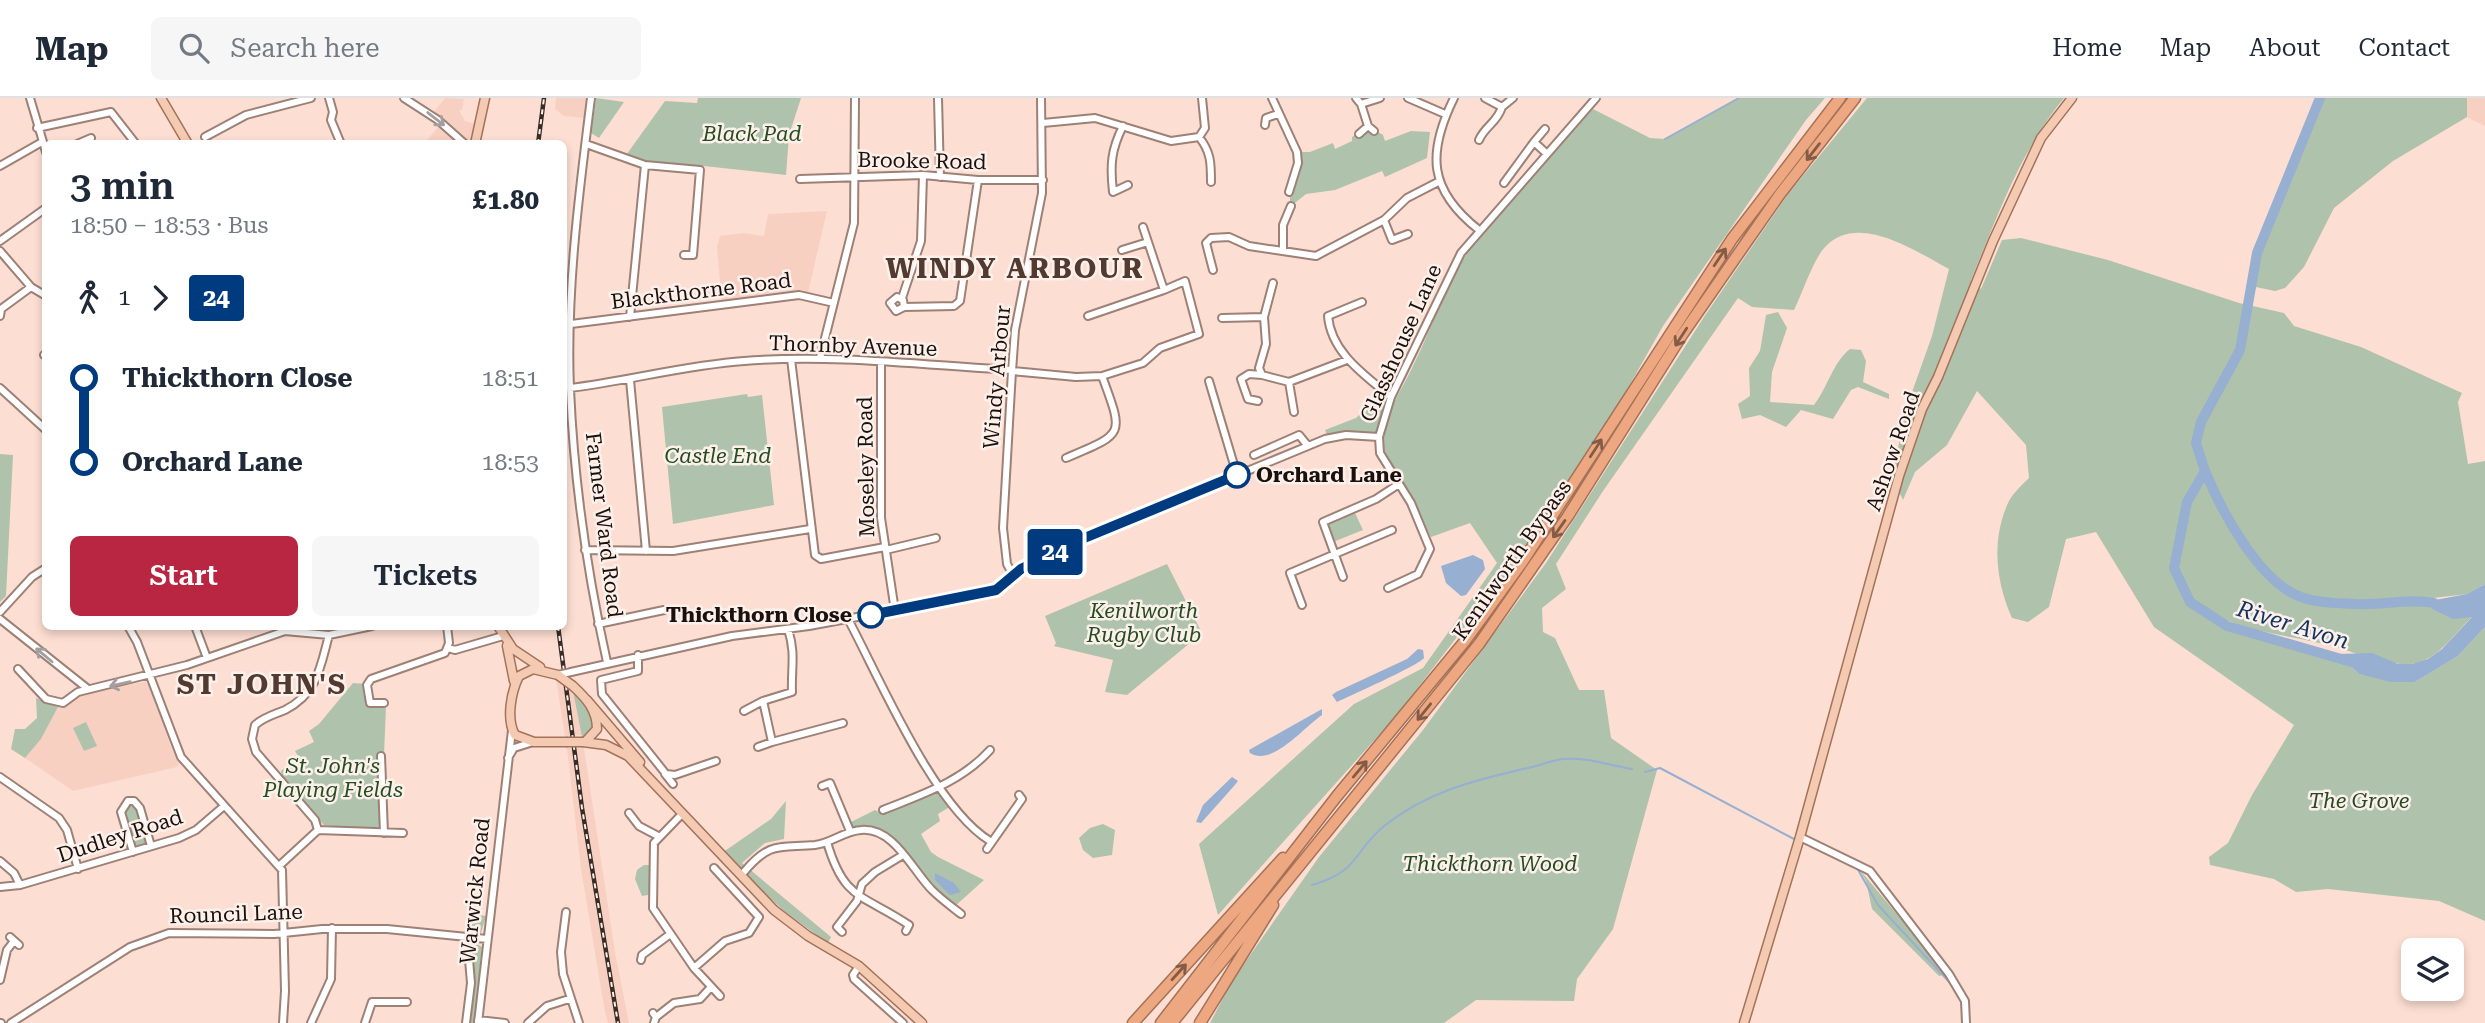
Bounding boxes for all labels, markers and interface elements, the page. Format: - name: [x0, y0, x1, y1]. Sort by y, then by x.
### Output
- search box: [151, 17, 641, 80]
- text: Map: [35, 29, 109, 68]
- icon: search: [175, 29, 213, 67]
- text: Search here: [231, 33, 380, 63]
- text: Home: [2052, 34, 2122, 62]
- text: Map: [2160, 34, 2211, 62]
- text: About: [2249, 34, 2320, 62]
- text: Contact: [2358, 34, 2450, 62]
- one-way arrow: [426, 112, 444, 127]
- park label: Black Pad: [701, 122, 802, 146]
- one-way arrow: [1805, 142, 1820, 160]
- street label: Brooke Road: [857, 148, 987, 174]
- text: 3 min: [70, 164, 175, 208]
- text: £1.80: [473, 185, 539, 215]
- text: 18:50 – 18:53 · Bus: [70, 212, 268, 239]
- one-way arrow: [1712, 248, 1727, 267]
- district label: WINDY ARBOUR: [885, 252, 1145, 285]
- street label: Glasshouse Lane: [1355, 261, 1447, 425]
- street label: Blackthorne Road: [609, 268, 793, 314]
- icon: walk: [70, 279, 108, 317]
- icon: forward: [141, 279, 179, 317]
- text: 1: [118, 284, 131, 311]
- text: 24: [203, 284, 230, 312]
- street label: Windy Arbour: [979, 304, 1015, 450]
- one-way arrow: [1674, 327, 1689, 346]
- street label: Thornby Avenue: [768, 331, 938, 361]
- text: Thickthorn Close: [122, 363, 353, 393]
- text: 18:51: [482, 365, 539, 392]
- street label: Ashow Road: [1861, 387, 1925, 514]
- street label: Moseley Road: [853, 396, 879, 538]
- street label: Farmer Ward Road: [581, 431, 627, 620]
- one-way arrow: [1589, 439, 1603, 458]
- park label: Castle End: [665, 444, 771, 468]
- text: Orchard Lane: [122, 447, 303, 477]
- text: 18:53: [482, 449, 539, 476]
- marker: Orchard Lane: [1224, 462, 1250, 488]
- place label: Orchard Lane: [1256, 463, 1402, 487]
- street label: Kenilworth Bypass: [1448, 475, 1576, 645]
- one-way arrow: [1552, 519, 1566, 538]
- line badge: 24: [1024, 529, 1086, 575]
- button: Start: [70, 536, 298, 616]
- button: Tickets: [312, 536, 539, 616]
- text: 24: [1042, 538, 1068, 566]
- water label: River Avon: [2233, 595, 2352, 655]
- park label: Kenilworth Rugby Club: [1086, 599, 1201, 647]
- marker: Thickthorn Close: [858, 602, 884, 628]
- place label: Thickthorn Close: [666, 603, 852, 627]
- one-way arrow: [36, 647, 54, 663]
- district label: ST JOHN'S: [177, 668, 347, 701]
- one-way arrow: [109, 678, 131, 691]
- one-way arrow: [1416, 702, 1431, 720]
- park label: St. John's Playing Fields: [262, 754, 403, 802]
- one-way arrow: [1352, 761, 1368, 779]
- park label: The Grove: [2309, 789, 2409, 813]
- street label: Dudley Road: [55, 804, 186, 867]
- street label: Warwick Road: [455, 816, 495, 965]
- park label: Thickthorn Wood: [1403, 852, 1577, 876]
- street label: Rouncil Lane: [169, 900, 303, 928]
- map controls: [2401, 938, 2464, 1001]
- button: layers: [2401, 938, 2464, 1001]
- one-way arrow: [1171, 963, 1187, 981]

